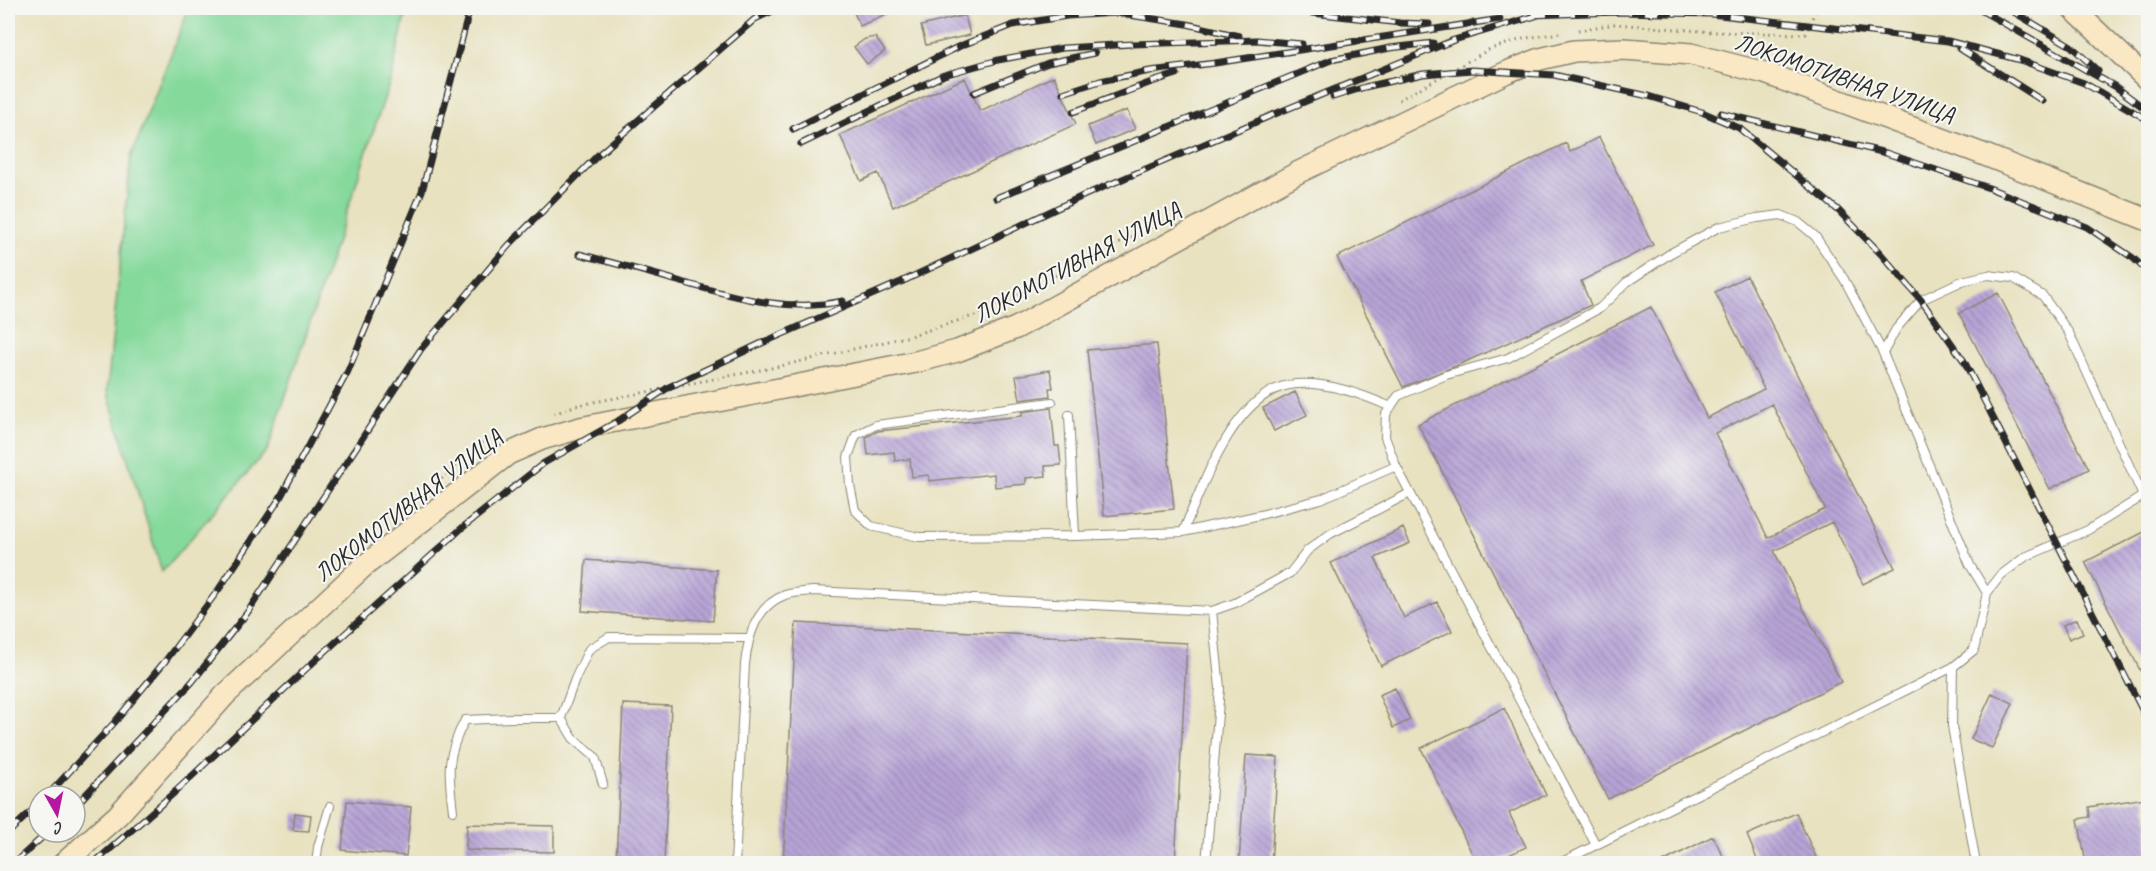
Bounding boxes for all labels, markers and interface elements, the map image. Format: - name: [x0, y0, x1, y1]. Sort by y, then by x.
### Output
- street label: ЛОКОМОТИВНАЯ УЛИЦА: [1731, 26, 1960, 130]
- street label: ЛОКОМОТИВНАЯ УЛИЦА: [968, 194, 1187, 329]
- street label: ЛОКОМОТИВНАЯ УЛИЦА: [308, 422, 509, 588]
- north arrow: [27, 784, 87, 844]
- text: С: [52, 817, 65, 839]

